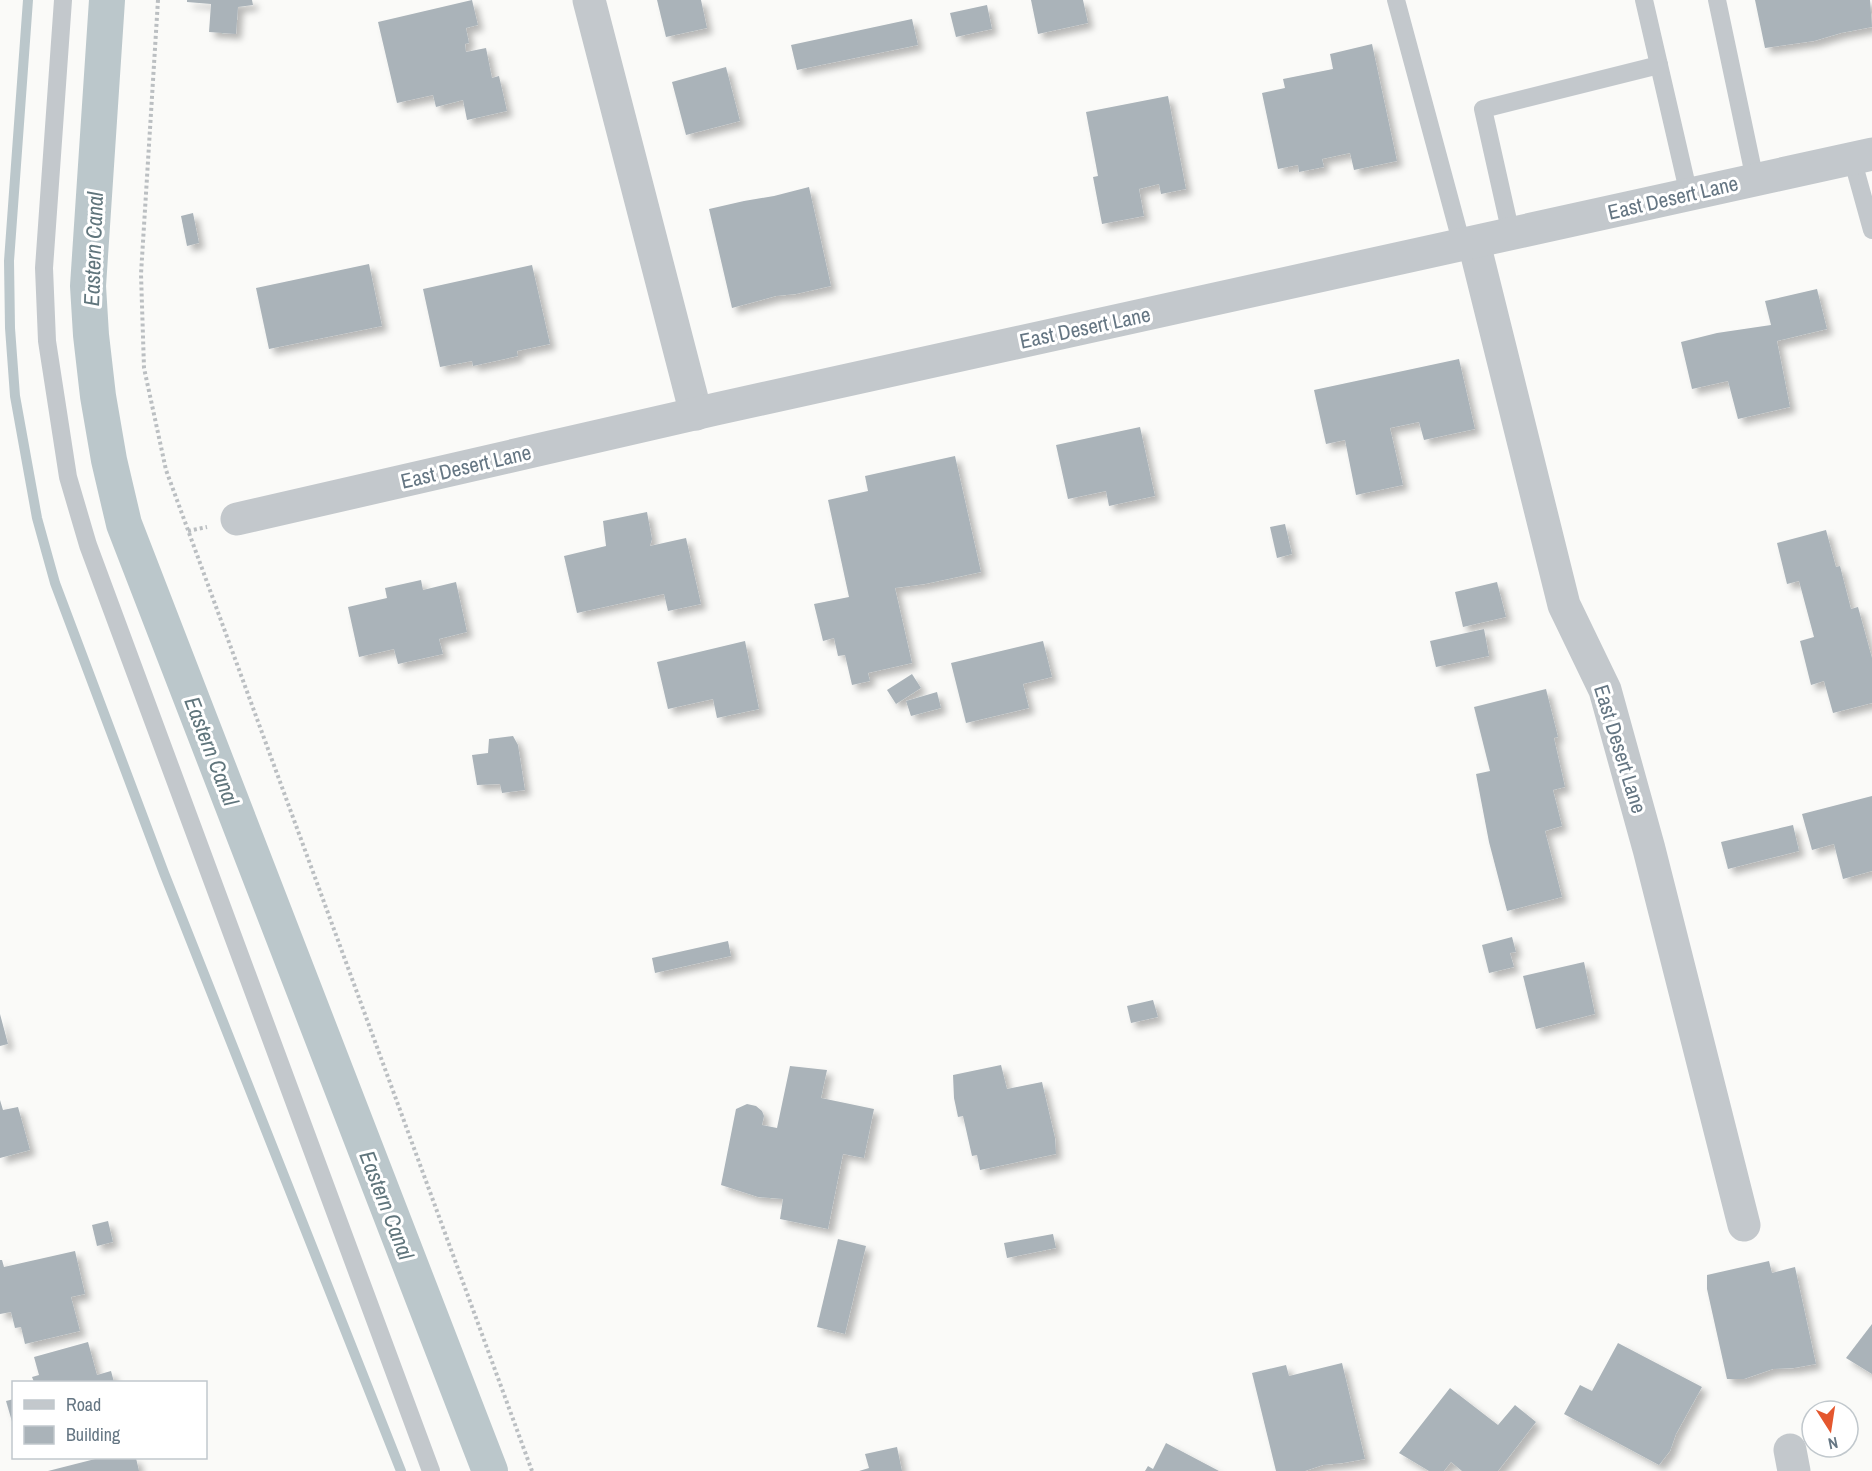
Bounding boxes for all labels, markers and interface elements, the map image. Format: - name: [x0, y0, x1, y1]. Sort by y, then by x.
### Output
- street label: East Desert Lane: [1605, 168, 1741, 227]
- water label: Eastern Canal: [76, 190, 110, 307]
- street label: East Desert Lane: [1017, 299, 1153, 356]
- street label: East Desert Lane: [398, 437, 534, 496]
- street label: East Desert Lane: [1587, 681, 1654, 817]
- water label: Eastern Canal: [178, 692, 247, 811]
- water label: Eastern Canal: [353, 1146, 422, 1265]
- legend: [12, 1381, 207, 1459]
- text: Road: [66, 1392, 101, 1417]
- north arrow: [1800, 1399, 1860, 1459]
- text: Building: [66, 1422, 121, 1447]
- text: N: [1826, 1432, 1840, 1455]

